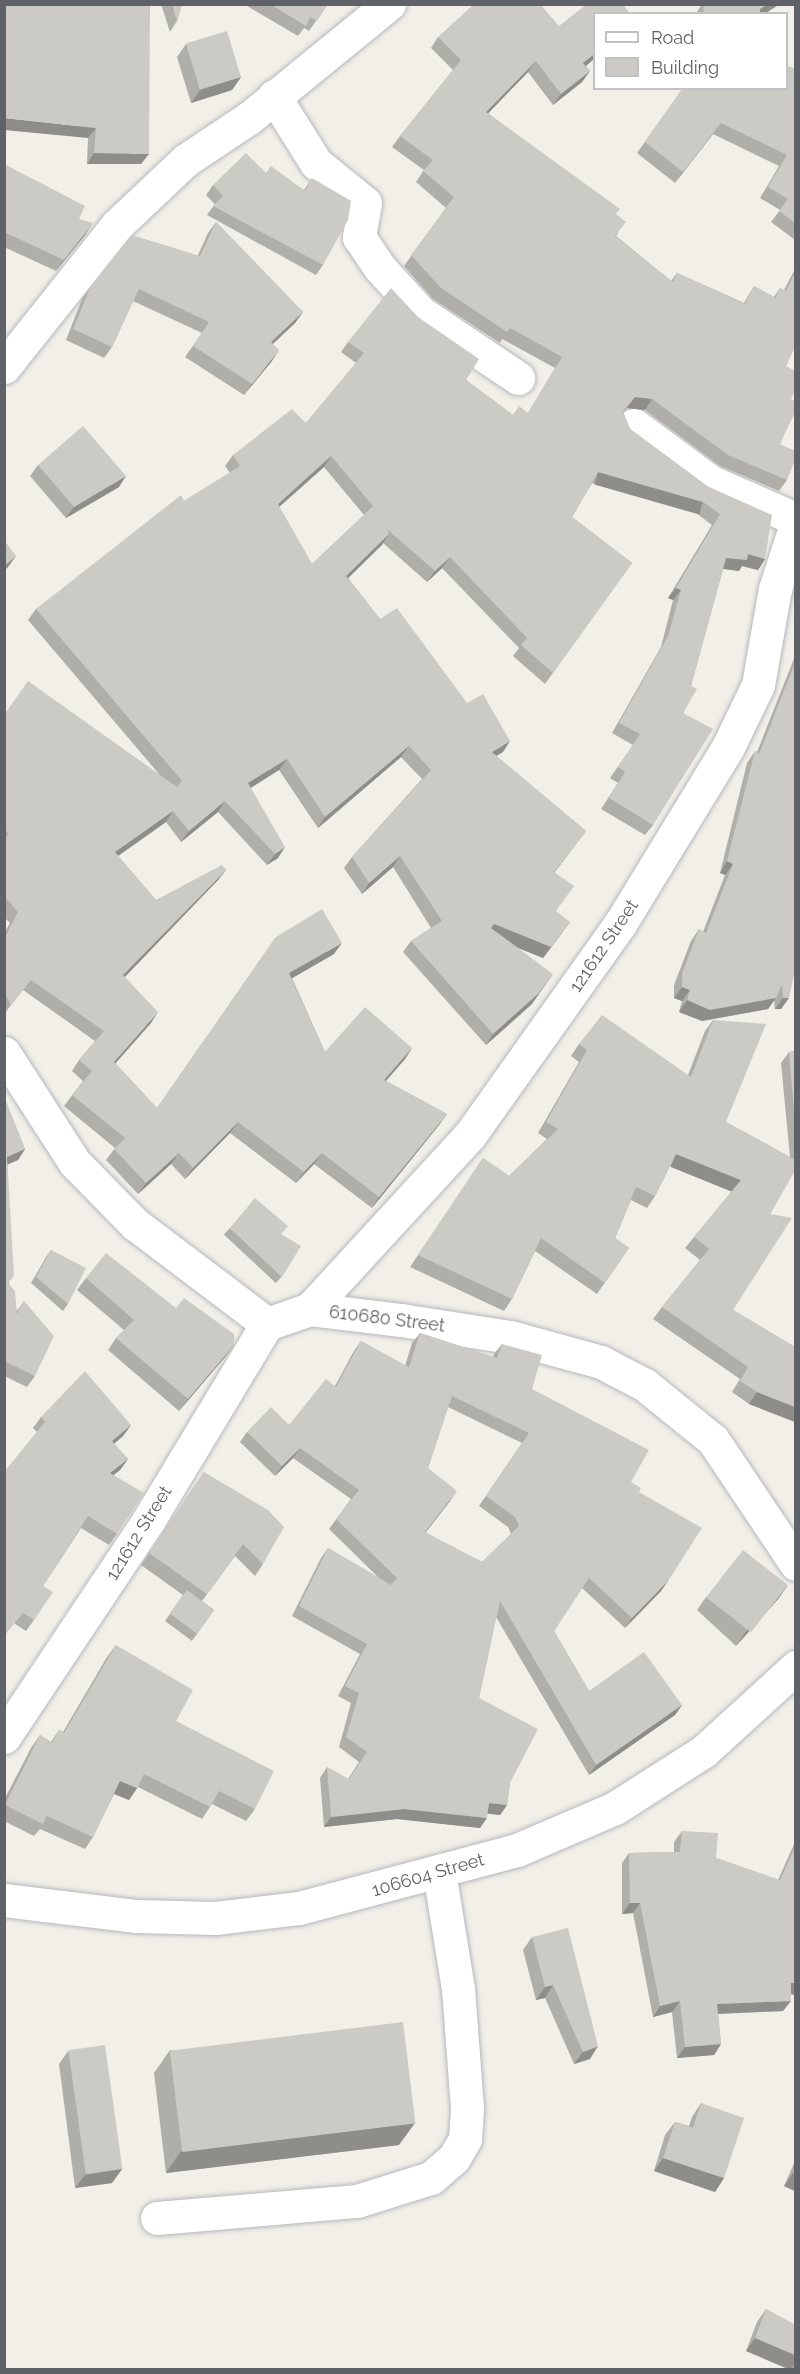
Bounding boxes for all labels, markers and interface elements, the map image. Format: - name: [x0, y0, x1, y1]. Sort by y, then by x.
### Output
- legend: [593, 12, 788, 90]
- text: Road: [651, 27, 694, 48]
- text: Building: [651, 57, 719, 78]
- street label: 121612 Street: [565, 896, 643, 996]
- street label: 610680 Street: [328, 1301, 446, 1337]
- street label: 121612 Street: [101, 1482, 177, 1584]
- street label: 106604 Street: [369, 1849, 487, 1901]

